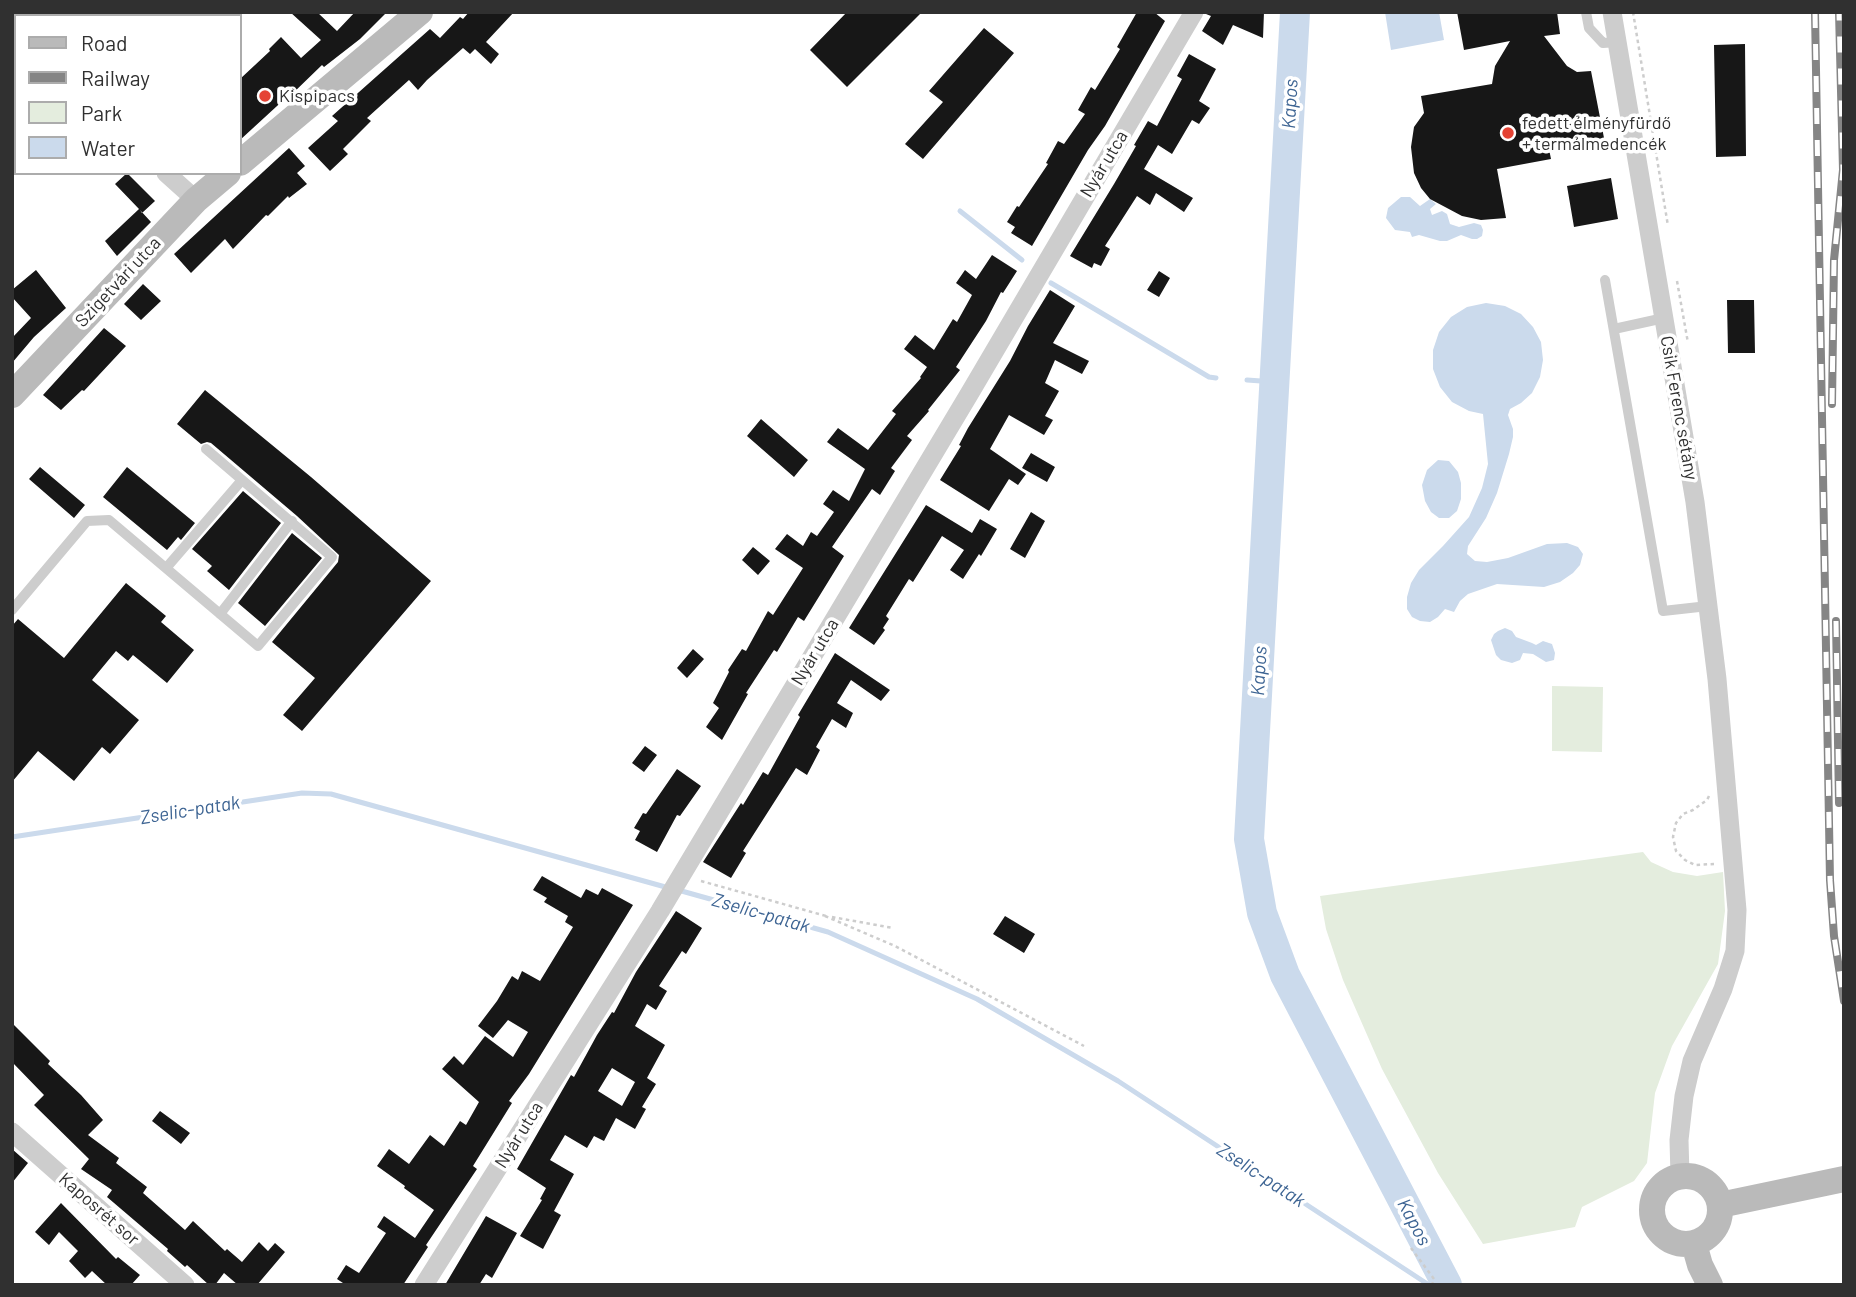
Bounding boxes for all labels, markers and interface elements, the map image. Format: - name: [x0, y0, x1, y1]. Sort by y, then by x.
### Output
- legend: [14, 14, 242, 175]
- text: Road: [81, 30, 127, 55]
- text: Railway: [81, 65, 150, 90]
- water label: Kapos: [1277, 78, 1303, 130]
- place label: Kispipacs: [279, 85, 355, 107]
- marker: Kispipacs: [257, 88, 273, 104]
- text: Park: [81, 100, 122, 125]
- place label: fedett élményfürdő + termálmedencék: [1522, 112, 1671, 154]
- marker: fedett élményfürdő + termálmedencék: [1500, 125, 1516, 141]
- street label: Nyár utca: [1076, 127, 1132, 201]
- text: Water: [81, 135, 135, 160]
- street label: Szigetvári utca: [71, 232, 165, 332]
- street label: Csik Ferenc sétány: [1656, 334, 1702, 482]
- street label: Nyár utca: [787, 615, 843, 689]
- water label: Kapos: [1246, 645, 1272, 697]
- water label: Zselic-patak: [138, 791, 242, 829]
- water label: Zselic-patak: [709, 888, 813, 938]
- street label: Nyár utca: [490, 1098, 548, 1172]
- water label: Zselic-patak: [1213, 1138, 1309, 1212]
- street label: Kaposrét sor: [54, 1168, 144, 1250]
- water label: Kapos: [1392, 1195, 1436, 1249]

